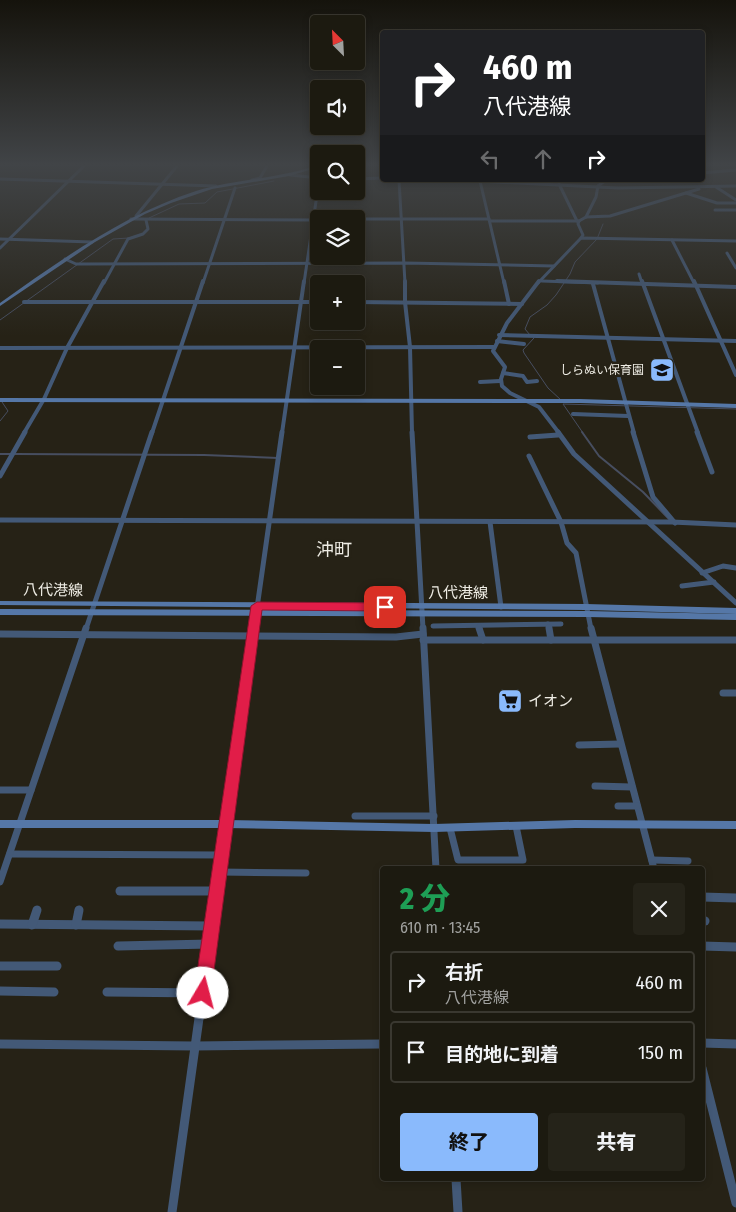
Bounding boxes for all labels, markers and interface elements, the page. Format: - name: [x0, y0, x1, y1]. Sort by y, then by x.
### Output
- north arrow: [310, 15, 365, 70]
- map controls: [310, 15, 365, 395]
- text: 460 m: [483, 46, 572, 88]
- icon: right: [400, 50, 465, 115]
- button: sound: [310, 80, 365, 135]
- text: 八代港線: [483, 93, 571, 120]
- button: search: [310, 145, 365, 200]
- icon: left: [476, 145, 504, 173]
- icon: ahead: [529, 145, 557, 173]
- icon: right: [582, 145, 610, 173]
- button: layers: [310, 210, 365, 265]
- button: +: [310, 275, 365, 330]
- button: −: [310, 340, 365, 395]
- school or university icon: しらぬい保育園: [649, 357, 675, 383]
- place label: しらぬい保育園: [560, 363, 644, 377]
- district label: 沖町: [316, 539, 352, 561]
- street label: 八代港線: [23, 580, 83, 600]
- street label: 八代港線: [428, 584, 488, 602]
- pin: [364, 586, 406, 628]
- icon: arrive: [371, 593, 399, 621]
- supermarket icon: イオン: [497, 688, 523, 714]
- place label: イオン: [528, 692, 573, 710]
- text: 2 分: [400, 881, 450, 917]
- button: close: [633, 883, 685, 935]
- text: 610 m · 13:45: [400, 918, 480, 937]
- text: 右折: [445, 961, 483, 984]
- position arrow: [176, 966, 228, 1018]
- icon: right: [402, 968, 430, 996]
- text: 460 m: [635, 971, 683, 994]
- text: 八代港線: [445, 988, 509, 1007]
- icon: arrive: [402, 1038, 430, 1066]
- text: 150 m: [638, 1041, 683, 1064]
- text: 目的地に到着: [445, 1043, 559, 1066]
- button: 終了: [400, 1113, 538, 1171]
- button: 共有: [548, 1113, 685, 1171]

